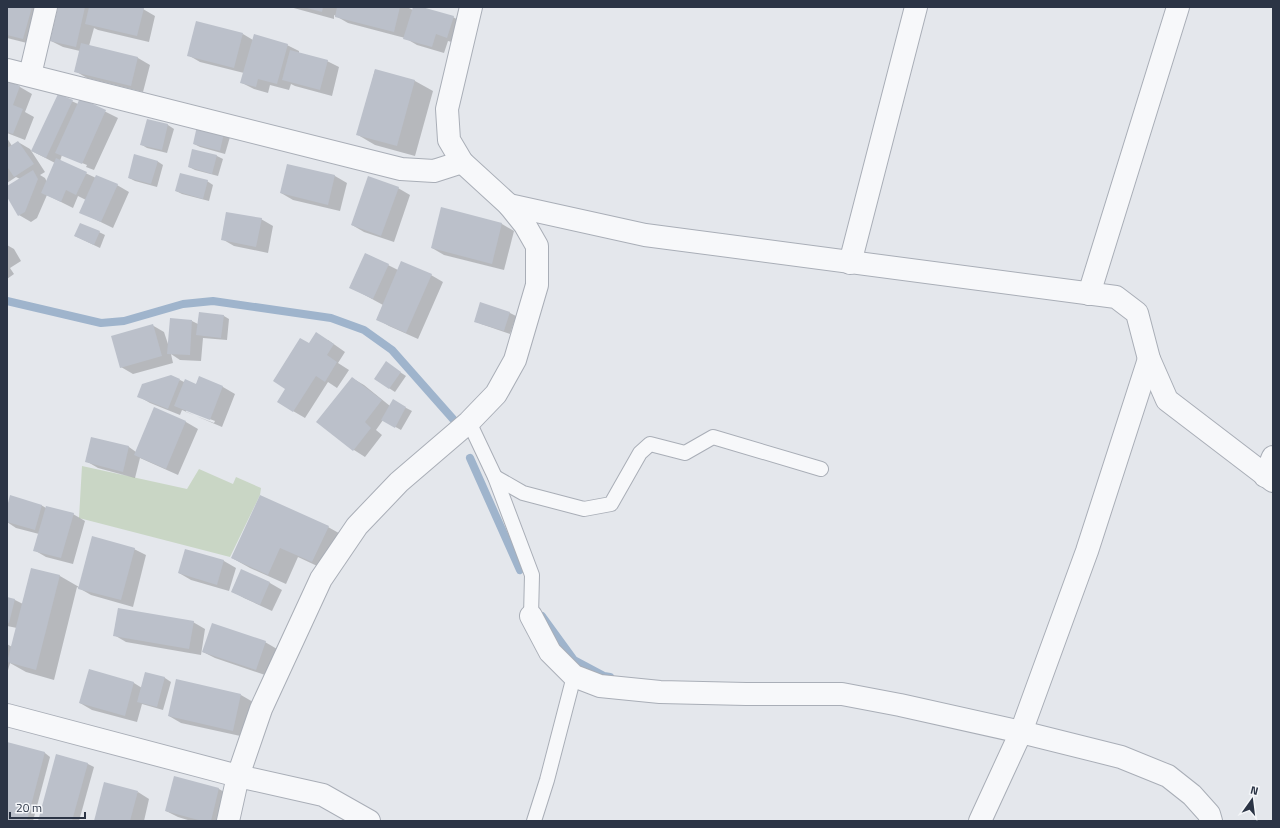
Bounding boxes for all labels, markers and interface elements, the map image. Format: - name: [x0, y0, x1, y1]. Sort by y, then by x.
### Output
- north arrow: [1232, 780, 1272, 820]
- text: N: [1249, 782, 1260, 799]
- scale bar: [10, 794, 85, 820]
- text: 20 m: [16, 798, 42, 817]

